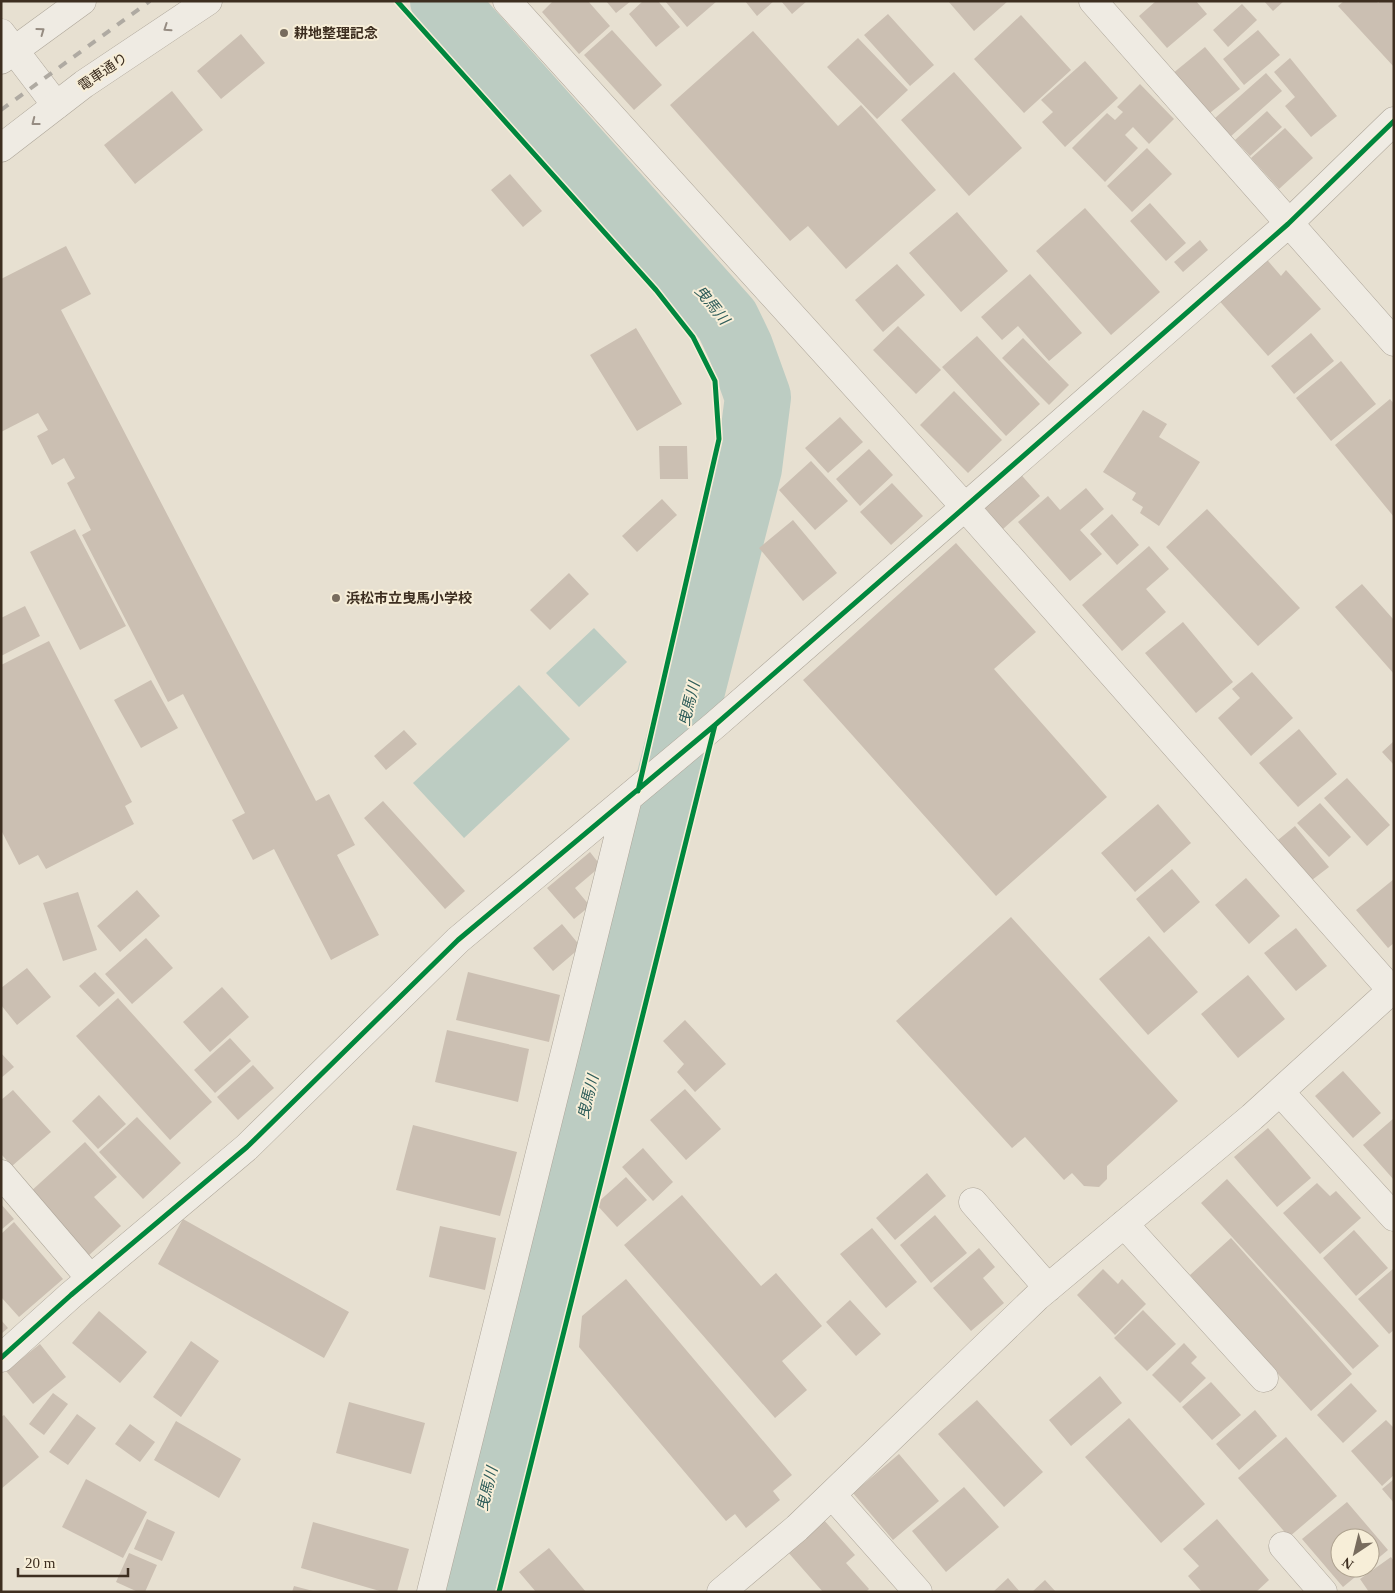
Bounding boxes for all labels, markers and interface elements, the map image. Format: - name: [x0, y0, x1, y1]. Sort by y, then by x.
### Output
- one-way arrow: [163, 22, 172, 32]
- place label: 耕地整理記念: [294, 26, 378, 41]
- marker: 耕地整理記念: [278, 27, 290, 39]
- one-way arrow: [35, 28, 45, 37]
- street label: 電車通り: [76, 50, 130, 94]
- one-way arrow: [31, 117, 40, 126]
- water label: 曳馬川: [692, 282, 734, 329]
- place label: 浜松市立曳馬小学校: [346, 590, 472, 606]
- marker: 浜松市立曳馬小学校: [330, 592, 342, 604]
- water label: 曳馬川: [676, 678, 703, 728]
- water label: 曳馬川: [575, 1071, 602, 1121]
- water label: 曳馬川: [474, 1463, 501, 1513]
- north arrow: [1330, 1528, 1380, 1578]
- scale bar: [18, 1546, 128, 1578]
- text: N: [1339, 1554, 1356, 1572]
- text: 20 m: [25, 1555, 56, 1571]

